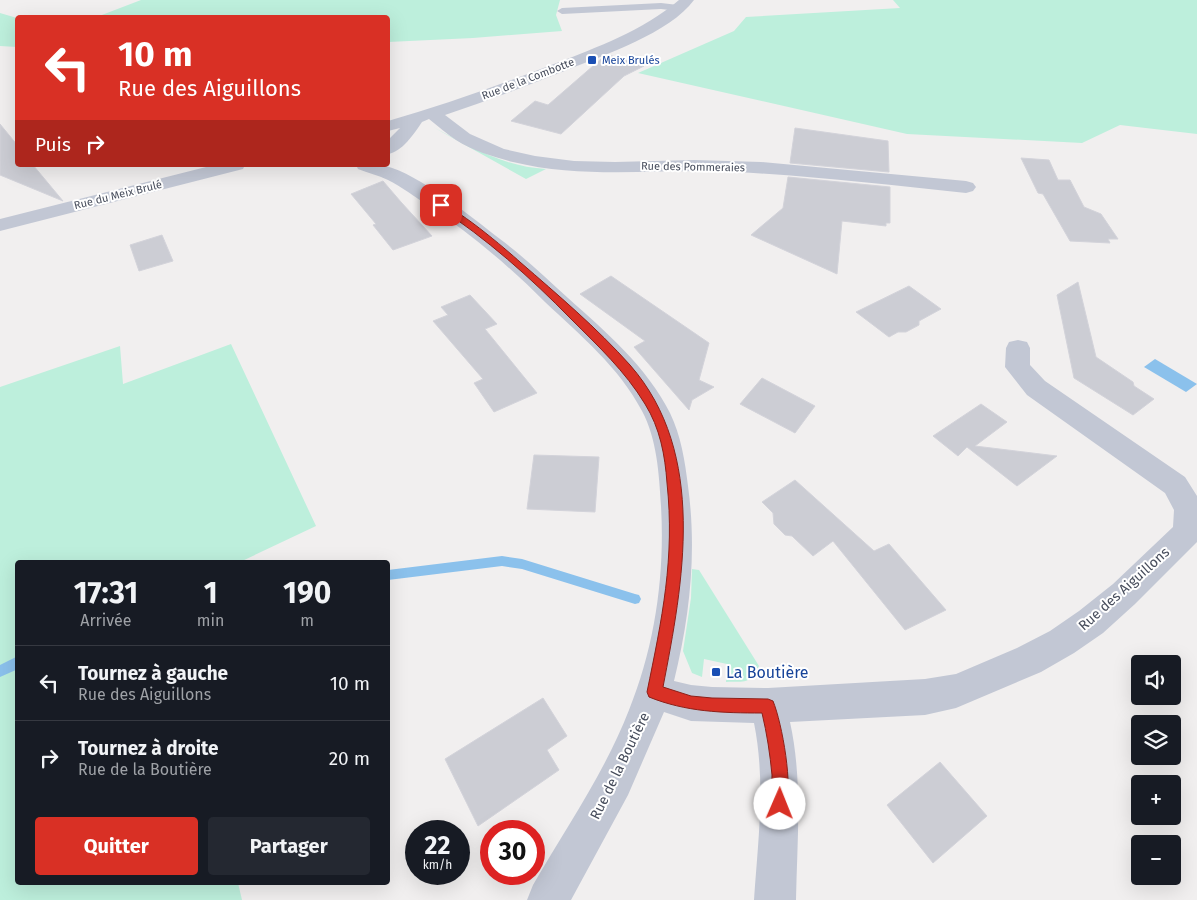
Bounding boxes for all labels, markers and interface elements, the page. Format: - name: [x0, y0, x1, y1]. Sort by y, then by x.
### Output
- text: 10 m: [118, 33, 193, 75]
- icon: left: [35, 35, 100, 100]
- marker: Meix Brulés: [586, 54, 598, 66]
- place label: Meix Brulés: [602, 54, 660, 67]
- street label: Rue de la Combotte: [480, 55, 576, 103]
- text: Rue des Aiguillons: [118, 75, 301, 102]
- icon: right: [81, 130, 109, 158]
- text: Puis: [35, 133, 71, 156]
- street label: Rue des Pommeraies: [641, 160, 745, 174]
- street label: Rue du Meix Brulé: [73, 178, 163, 212]
- pin: [420, 184, 462, 226]
- icon: arrive: [427, 191, 455, 219]
- street label: Rue des Aiguillons: [1075, 543, 1173, 634]
- text: 17:31: [74, 575, 138, 611]
- text: 1: [204, 575, 218, 611]
- text: 190: [283, 575, 331, 611]
- text: Arrivée: [80, 611, 132, 630]
- text: min: [197, 611, 224, 630]
- text: m: [300, 611, 314, 630]
- map controls: [1131, 655, 1181, 885]
- button: sound: [1131, 655, 1181, 705]
- text: Tournez à gauche: [78, 662, 228, 685]
- place label: La Boutière: [726, 663, 809, 682]
- marker: La Boutière: [710, 666, 722, 678]
- icon: left: [35, 669, 63, 697]
- text: 10 m: [330, 672, 370, 695]
- text: Rue des Aiguillons: [78, 685, 211, 704]
- street label: Rue de la Boutière: [587, 710, 653, 822]
- button: layers: [1131, 715, 1181, 765]
- text: Tournez à droite: [78, 737, 219, 760]
- icon: right: [35, 744, 63, 772]
- text: 20 m: [329, 747, 370, 770]
- text: Rue de la Boutière: [78, 760, 212, 779]
- button: +: [1131, 775, 1181, 825]
- position arrow: [753, 777, 805, 829]
- button: Quitter: [35, 817, 198, 875]
- button: Partager: [208, 817, 370, 875]
- speed limit sign: 30: [480, 820, 545, 885]
- text: 22: [425, 831, 450, 861]
- button: −: [1131, 835, 1181, 885]
- text: km/h: [423, 858, 452, 872]

